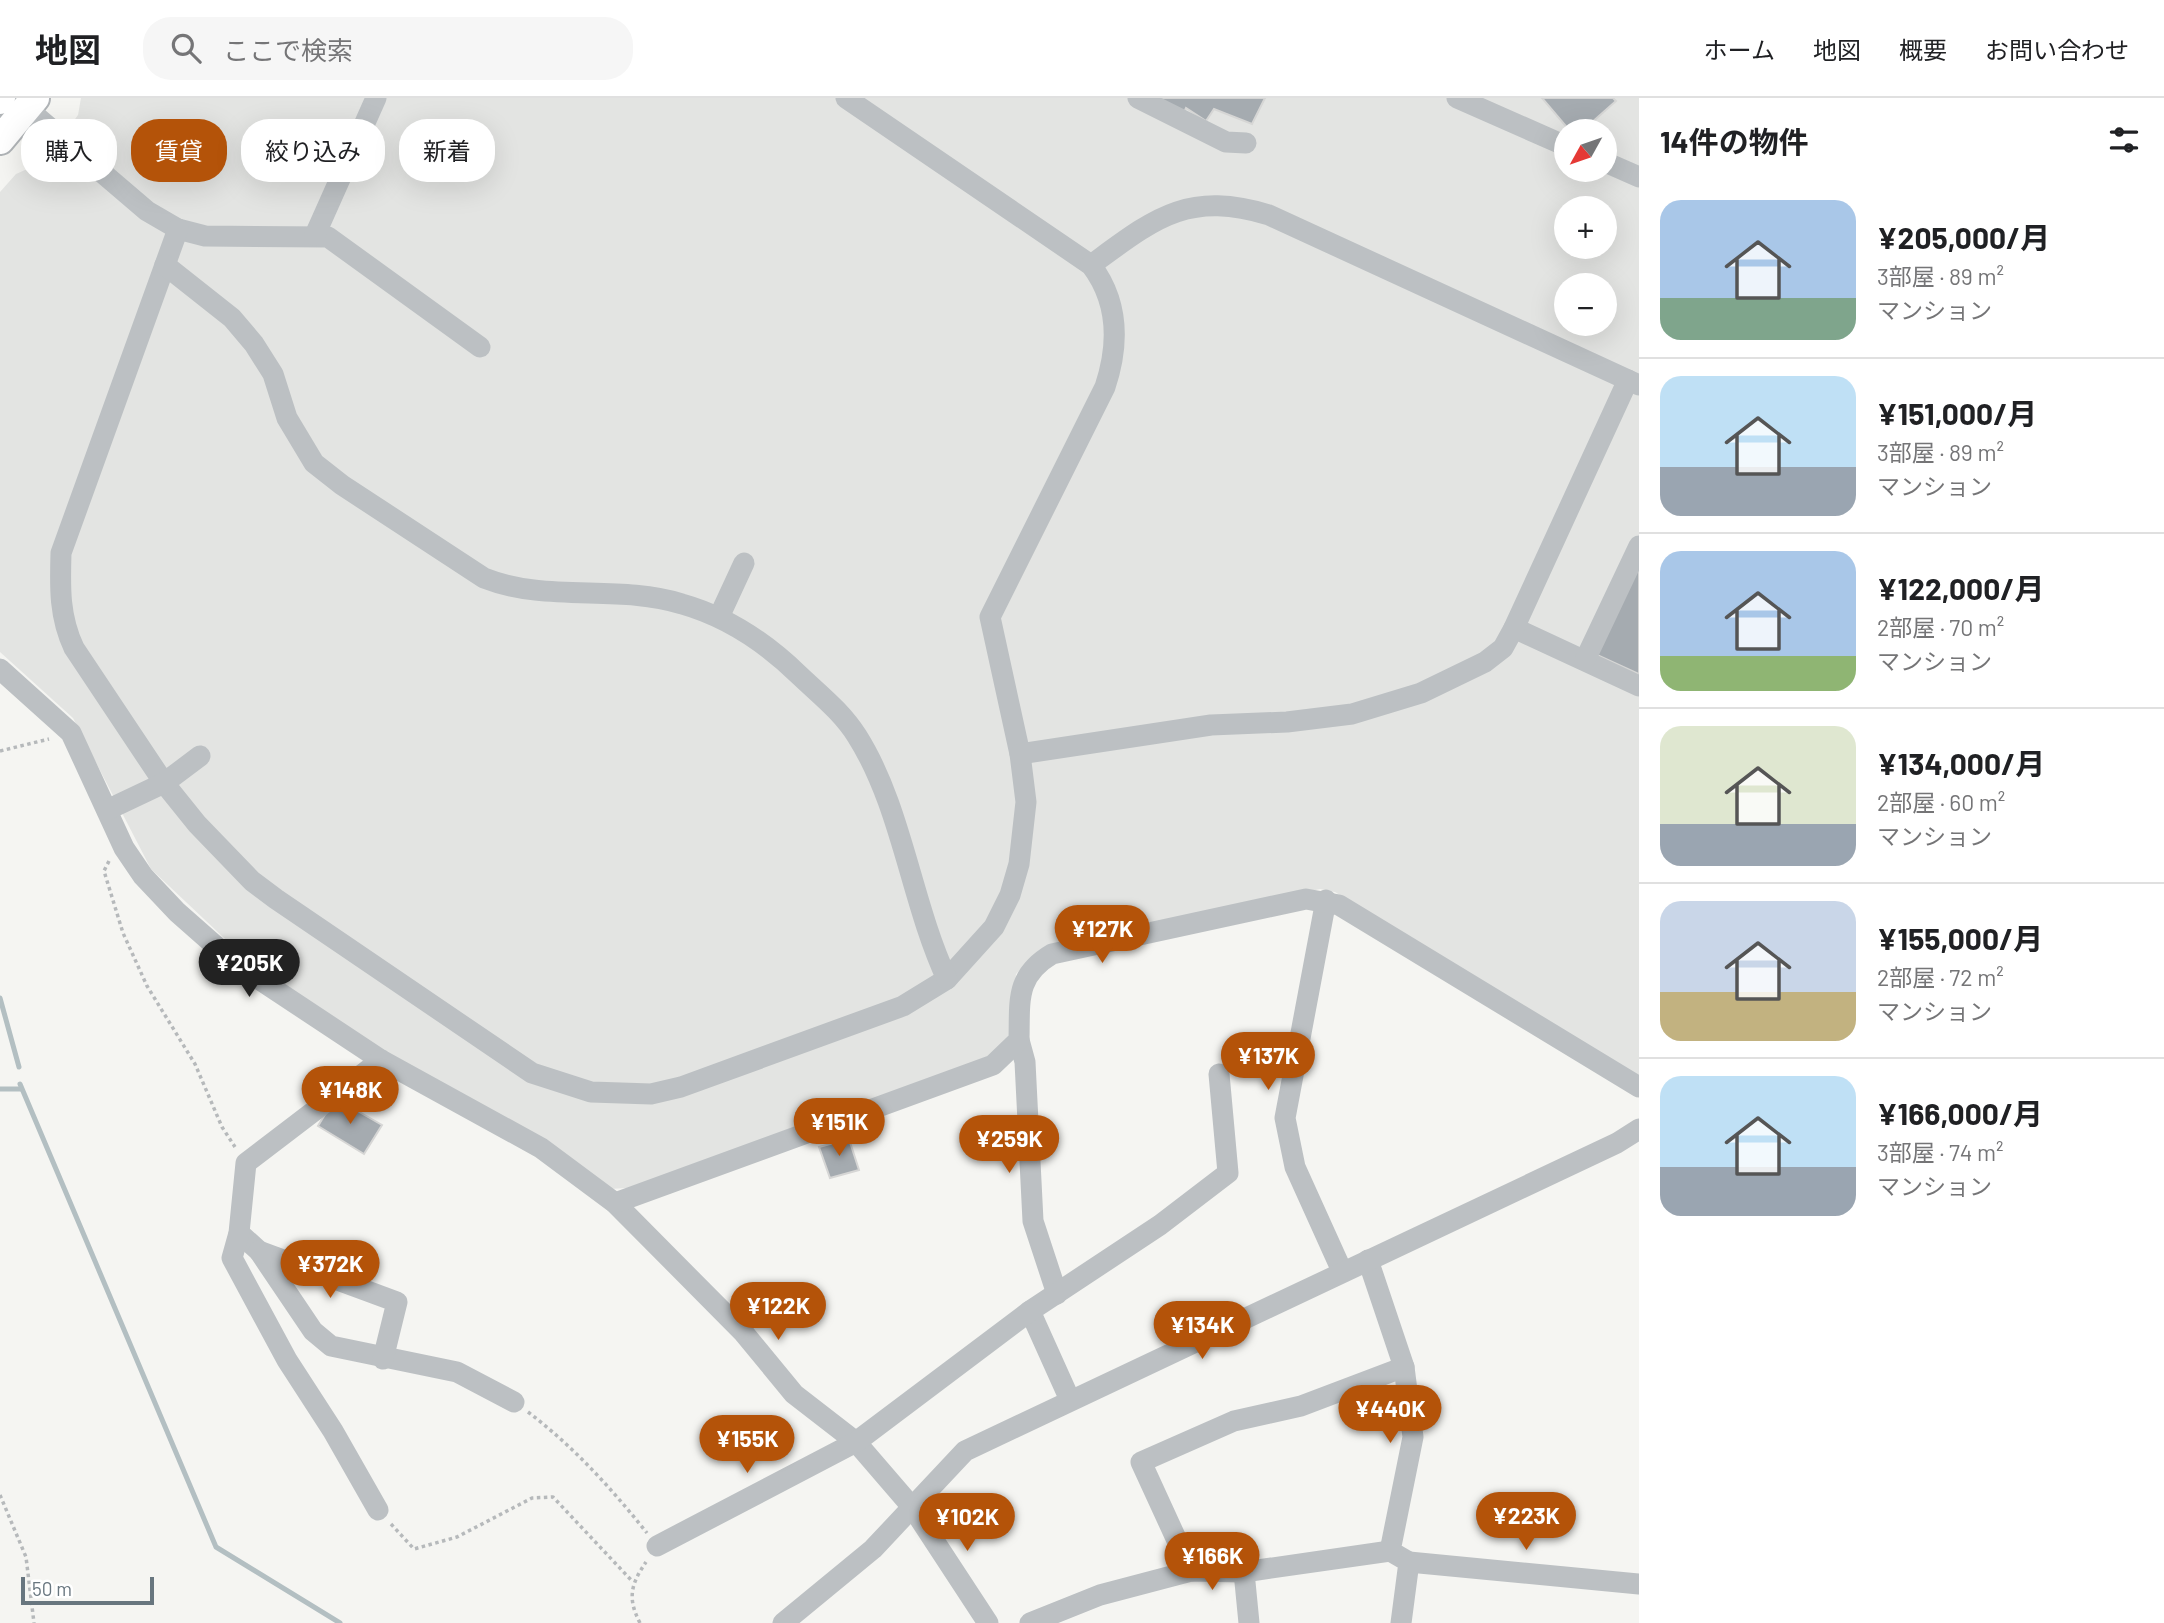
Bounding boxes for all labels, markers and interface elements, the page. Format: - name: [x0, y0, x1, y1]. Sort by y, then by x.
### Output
- search box: [143, 17, 633, 80]
- text: 地図: [35, 29, 101, 69]
- icon: search: [167, 29, 205, 67]
- text: ここで検索: [223, 34, 353, 65]
- text: ホーム: [1704, 35, 1775, 64]
- text: 地図: [1813, 35, 1861, 64]
- text: 概要: [1899, 35, 1947, 64]
- text: お問い合わせ: [1985, 35, 2129, 64]
- chip: 購入: [21, 119, 117, 182]
- chip: 賃貸: [131, 119, 227, 182]
- chip: 絞り込み: [241, 119, 385, 182]
- chip: 新着: [399, 119, 495, 182]
- north arrow: [1554, 119, 1617, 182]
- map controls: [1554, 119, 1617, 336]
- icon: filters: [2105, 121, 2143, 159]
- text: 14件の物件: [1660, 123, 1809, 159]
- button: +: [1554, 196, 1617, 259]
- text: ¥205,000/月: [1877, 219, 2050, 255]
- icon: home: [1716, 228, 1800, 312]
- text: 3部屋 · 89 m²: [1877, 262, 2004, 290]
- button: −: [1554, 273, 1617, 336]
- text: マンション: [1877, 296, 1992, 324]
- text: ¥151,000/月: [1877, 395, 2037, 431]
- icon: home: [1716, 404, 1800, 488]
- text: 3部屋 · 89 m²: [1877, 438, 2004, 466]
- text: マンション: [1877, 472, 1992, 500]
- text: ¥122,000/月: [1877, 570, 2044, 606]
- icon: home: [1716, 579, 1800, 663]
- text: 2部屋 · 70 m²: [1877, 613, 2004, 641]
- text: マンション: [1877, 647, 1992, 675]
- text: ¥134,000/月: [1877, 745, 2045, 781]
- icon: home: [1716, 754, 1800, 838]
- text: 2部屋 · 60 m²: [1877, 788, 2005, 816]
- text: マンション: [1877, 822, 1992, 850]
- pin: ¥127K: [1053, 906, 1151, 965]
- text: ¥127K: [1071, 914, 1133, 942]
- text: ¥155,000/月: [1877, 920, 2043, 956]
- icon: home: [1716, 929, 1800, 1013]
- pin: ¥205K: [200, 940, 298, 999]
- text: ¥205K: [215, 948, 283, 976]
- text: 2部屋 · 72 m²: [1877, 963, 2004, 991]
- text: マンション: [1877, 997, 1992, 1025]
- pin: ¥137K: [1219, 1032, 1317, 1092]
- text: ¥137K: [1237, 1041, 1299, 1069]
- pin: ¥148K: [301, 1066, 399, 1126]
- text: ¥148K: [318, 1075, 382, 1103]
- text: ¥166,000/月: [1877, 1095, 2043, 1131]
- pin: ¥151K: [790, 1098, 888, 1158]
- icon: home: [1716, 1104, 1800, 1188]
- text: ¥151K: [810, 1107, 868, 1135]
- pin: ¥259K: [960, 1116, 1058, 1175]
- text: ¥259K: [975, 1124, 1043, 1152]
- text: 3部屋 · 74 m²: [1877, 1138, 2004, 1166]
- text: マンション: [1877, 1172, 1992, 1200]
- pin: ¥372K: [281, 1240, 379, 1300]
- text: ¥372K: [297, 1249, 363, 1277]
- pin: ¥122K: [729, 1282, 827, 1342]
- text: ¥122K: [746, 1291, 810, 1319]
- pin: ¥134K: [1153, 1302, 1251, 1361]
- text: ¥134K: [1170, 1310, 1234, 1338]
- pin: ¥440K: [1341, 1386, 1439, 1445]
- text: ¥440K: [1354, 1394, 1426, 1422]
- pin: ¥155K: [698, 1416, 796, 1475]
- text: ¥155K: [715, 1424, 779, 1452]
- pin: ¥223K: [1477, 1492, 1575, 1552]
- pin: ¥102K: [918, 1494, 1016, 1553]
- text: ¥223K: [1492, 1501, 1560, 1529]
- text: ¥102K: [935, 1502, 999, 1530]
- pin: ¥166K: [1163, 1532, 1261, 1592]
- text: ¥166K: [1180, 1541, 1244, 1569]
- scale bar: [21, 1574, 154, 1606]
- text: 50 m: [32, 1577, 72, 1600]

